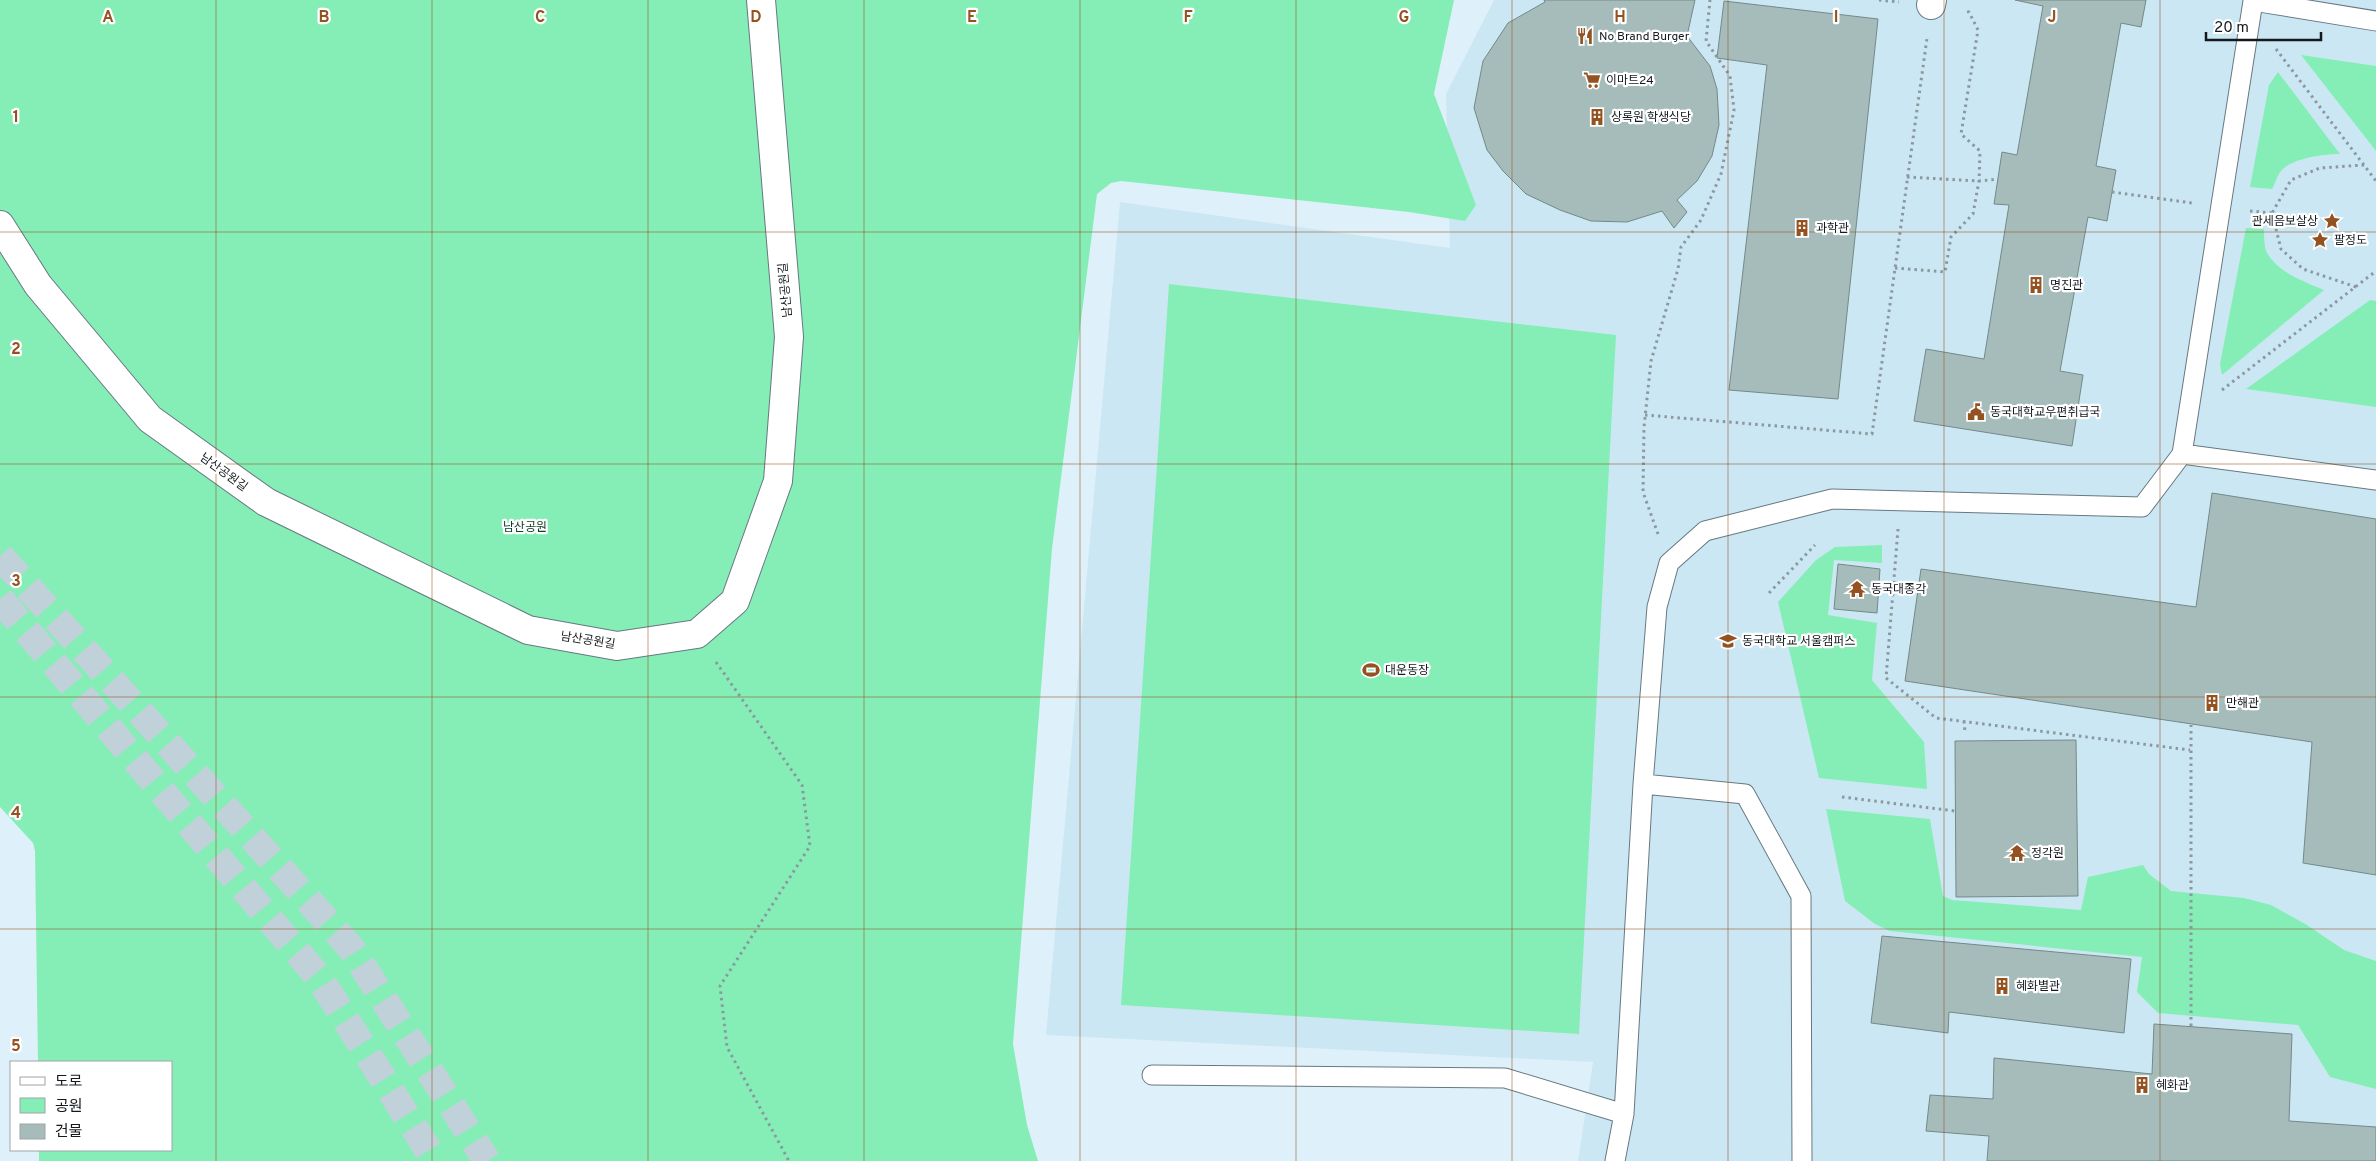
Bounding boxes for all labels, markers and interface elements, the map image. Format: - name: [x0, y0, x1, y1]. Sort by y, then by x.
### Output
- text: A: [102, 8, 114, 28]
- text: B: [318, 8, 330, 28]
- text: C: [535, 8, 545, 28]
- text: D: [750, 8, 762, 28]
- text: E: [967, 8, 977, 28]
- text: F: [1183, 8, 1193, 28]
- text: G: [1399, 8, 1409, 28]
- text: H: [1614, 8, 1626, 28]
- text: I: [1834, 8, 1838, 28]
- text: J: [2048, 8, 2056, 28]
- scale bar: [2206, 10, 2321, 42]
- text: 20 m: [2214, 19, 2249, 38]
- restaurant icon: No Brand Burger: [1575, 26, 1595, 46]
- place label: No Brand Burger: [1599, 29, 1690, 45]
- supermarket icon: 이마트24: [1582, 70, 1602, 90]
- place label: 이마트24: [1606, 73, 1654, 89]
- building icon: 상록원 학생식당: [1587, 107, 1607, 127]
- text: 1: [13, 108, 19, 128]
- place label: 상록원 학생식당: [1611, 110, 1691, 126]
- place icon: 관세음보살상: [2322, 211, 2342, 231]
- place label: 관세음보살상: [2252, 214, 2318, 230]
- building icon: 과학관: [1792, 218, 1812, 238]
- place label: 과학관: [1816, 221, 1849, 237]
- place icon: 팔정도: [2310, 230, 2330, 250]
- place label: 팔정도: [2334, 233, 2367, 249]
- street label: 남산공원길: [776, 262, 796, 318]
- building icon: 명진관: [2026, 275, 2046, 295]
- place label: 명진관: [2050, 278, 2083, 294]
- text: 2: [11, 340, 21, 360]
- public building icon: 동국대학교우편취급국: [1966, 402, 1986, 422]
- place label: 동국대학교우편취급국: [1990, 405, 2100, 421]
- street label: 남산공원길: [196, 450, 250, 496]
- park label: 남산공원: [503, 520, 547, 536]
- text: 3: [11, 572, 21, 592]
- temple icon: 동국대종각: [1847, 579, 1867, 599]
- place label: 동국대종각: [1871, 582, 1926, 598]
- street label: 남산공원길: [559, 629, 616, 653]
- school or university icon: 동국대학교 서울캠퍼스: [1718, 631, 1738, 651]
- place label: 동국대학교 서울캠퍼스: [1742, 634, 1855, 650]
- sports icon: 대운동장: [1361, 660, 1381, 680]
- place label: 대운동장: [1385, 663, 1429, 679]
- building icon: 만해관: [2202, 693, 2222, 713]
- place label: 만해관: [2226, 696, 2259, 712]
- text: 4: [11, 804, 21, 824]
- temple icon: 정각원: [2007, 843, 2027, 863]
- place label: 정각원: [2031, 846, 2064, 862]
- building icon: 혜화별관: [1992, 976, 2012, 996]
- place label: 혜화별관: [2016, 979, 2060, 995]
- text: 5: [11, 1037, 21, 1057]
- legend: [10, 1061, 172, 1151]
- text: 도로: [55, 1073, 83, 1092]
- building icon: 혜화관: [2132, 1075, 2152, 1095]
- place label: 혜화관: [2156, 1078, 2189, 1094]
- text: 공원: [55, 1098, 83, 1117]
- text: 건물: [55, 1123, 83, 1142]

